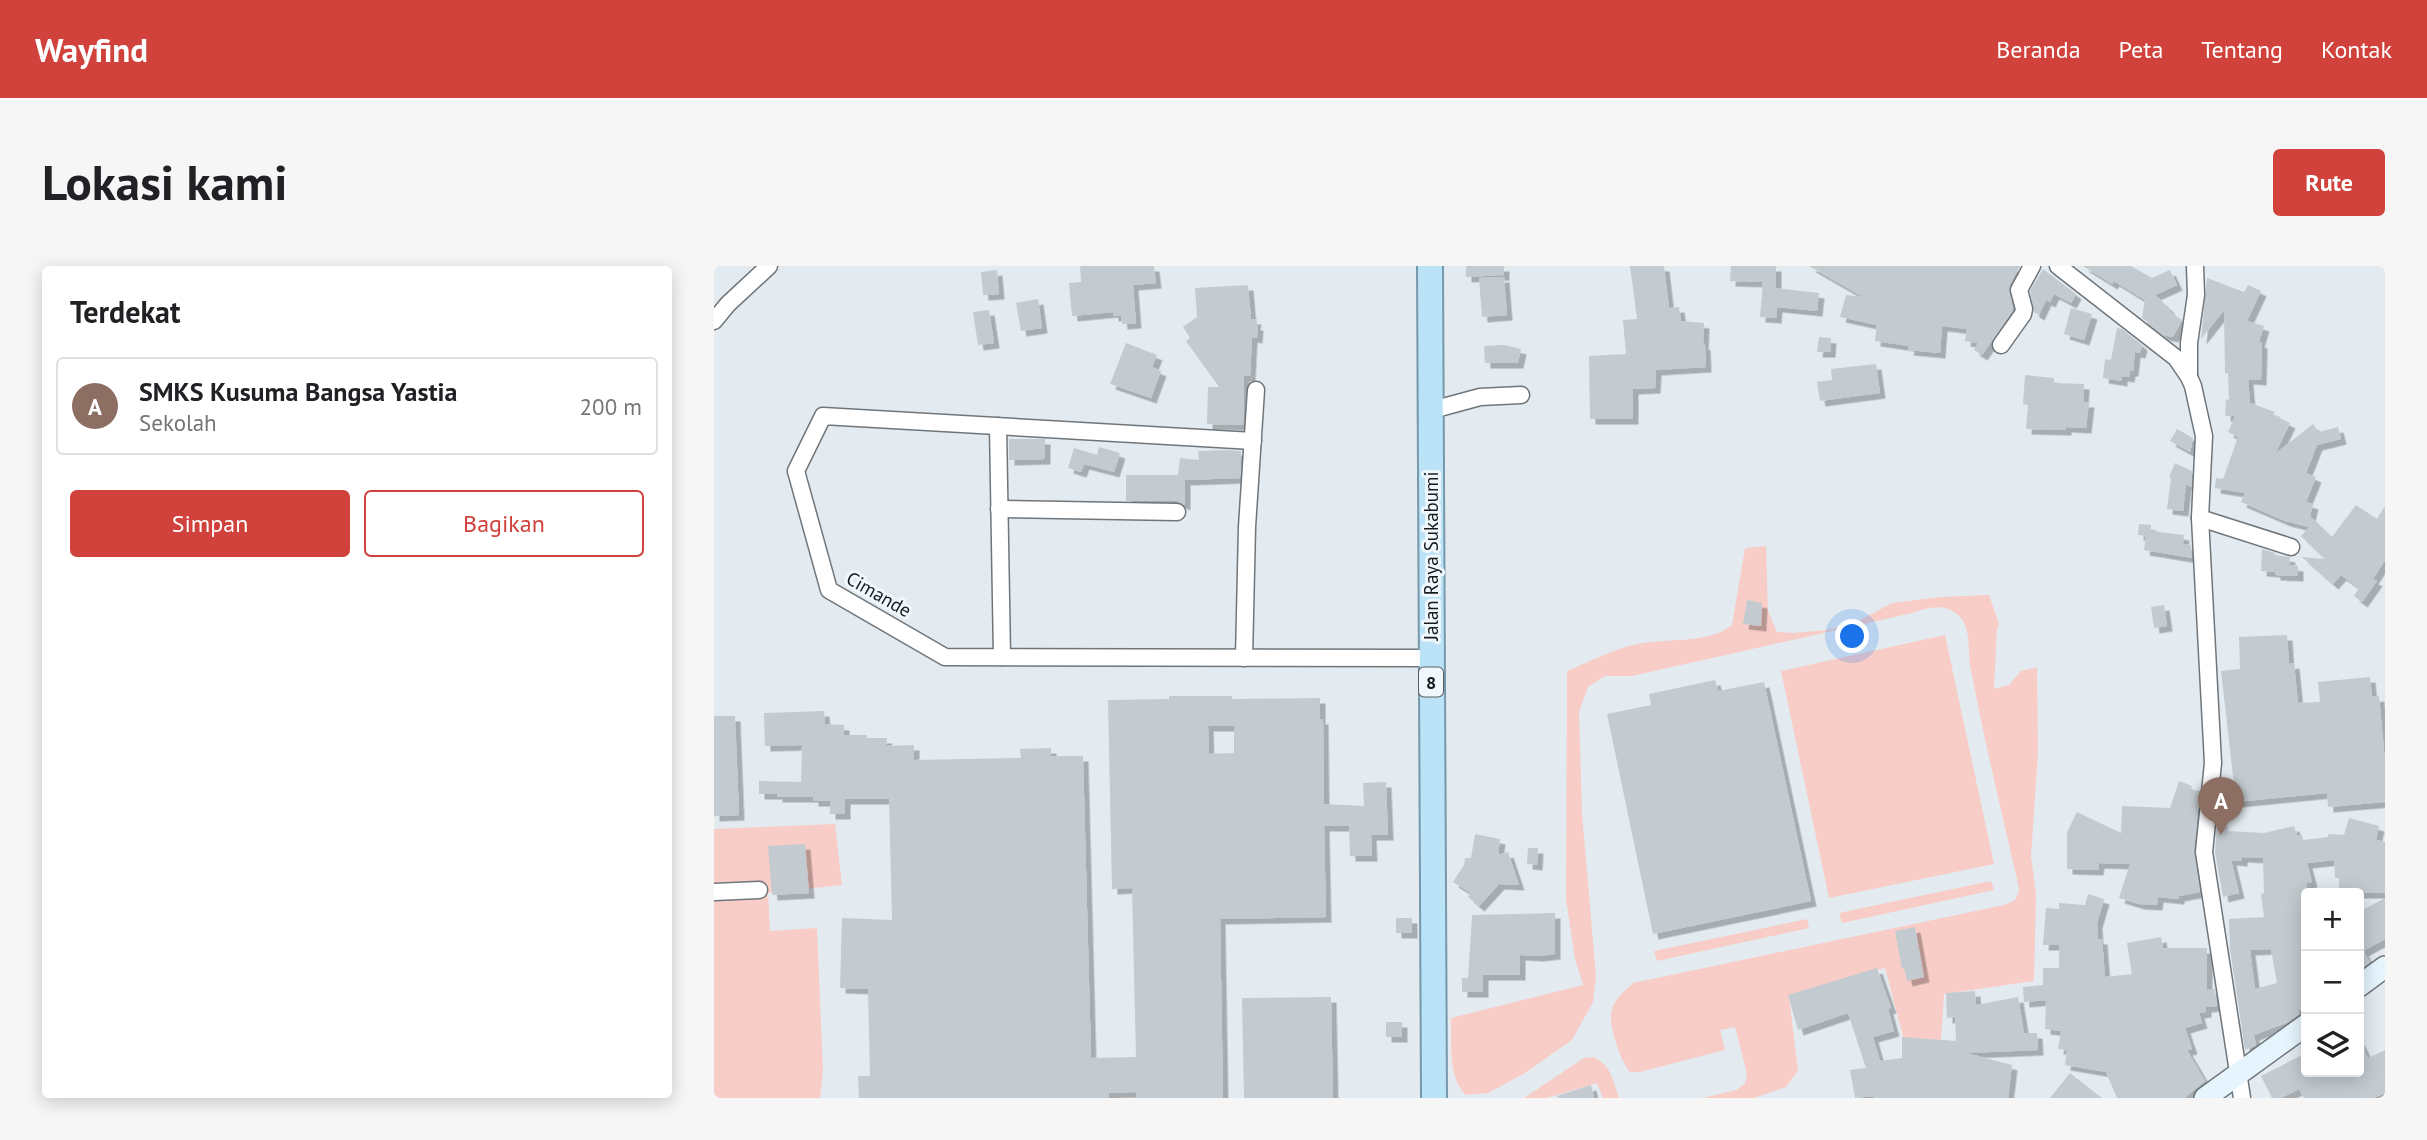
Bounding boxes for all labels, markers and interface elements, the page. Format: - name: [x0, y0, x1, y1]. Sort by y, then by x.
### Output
- text: Wayfind: [35, 28, 148, 71]
- text: Beranda: [1996, 34, 2081, 65]
- text: Peta: [2119, 34, 2163, 65]
- text: Tentang: [2201, 34, 2283, 65]
- text: Kontak: [2321, 34, 2392, 65]
- button: Rute: [2273, 149, 2385, 216]
- text: Lokasi kami: [42, 150, 287, 214]
- text: Terdekat: [70, 292, 180, 331]
- text: SMKS Kusuma Bangsa Yastia: [139, 375, 457, 408]
- text: A: [88, 392, 102, 421]
- text: 200 m: [580, 392, 642, 421]
- text: Sekolah: [139, 408, 217, 437]
- street label: Jalan Raya Sukabumi: [1419, 471, 1443, 642]
- button: Simpan: [70, 490, 350, 557]
- button: Bagikan: [364, 490, 644, 557]
- street label: Cimande: [842, 566, 916, 622]
- your location: [1835, 619, 1869, 653]
- road number: 8: [1419, 668, 1443, 696]
- pin: A: [2198, 777, 2244, 835]
- map controls: [2301, 888, 2364, 1077]
- button: +: [2301, 888, 2364, 951]
- button: −: [2301, 951, 2364, 1014]
- button: layers: [2301, 1014, 2364, 1077]

